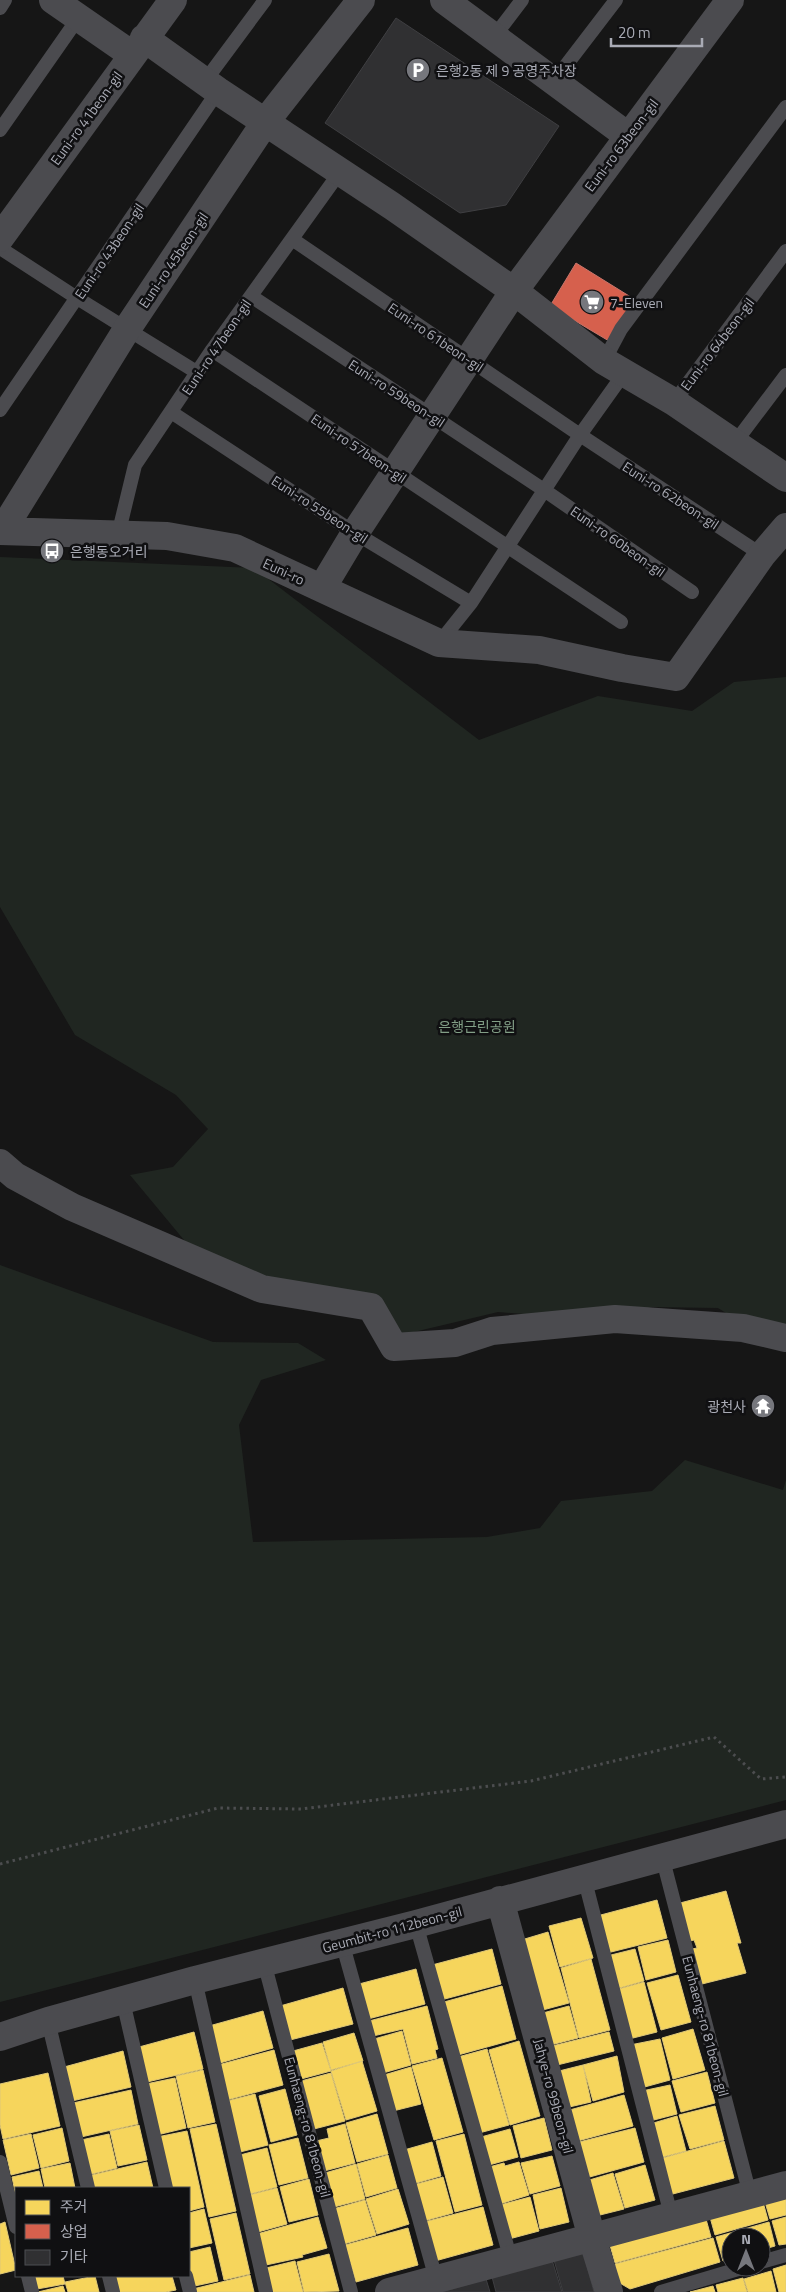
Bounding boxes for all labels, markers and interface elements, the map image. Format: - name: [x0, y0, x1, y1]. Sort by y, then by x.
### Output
- scale bar: [611, 15, 702, 47]
- text: 20 m: [618, 21, 651, 44]
- parking icon: 은행2동 제 9 공영주차장: [405, 57, 431, 83]
- place label: 은행2동 제 9 공영주차장: [436, 60, 577, 81]
- street label: Euni-ro 41beon-gil: [45, 67, 127, 169]
- street label: Euni-ro 63beon-gil: [579, 94, 663, 196]
- street label: Euni-ro 43beon-gil: [69, 199, 149, 303]
- street label: Euni-ro 45beon-gil: [133, 208, 213, 312]
- supermarket icon: 7-Eleven: [579, 289, 605, 315]
- place label: 7-Eleven: [610, 292, 663, 313]
- street label: Euni-ro 64beon-gil: [675, 293, 759, 395]
- street label: Euni-ro 47beon-gil: [176, 295, 256, 399]
- street label: Euni-ro 61beon-gil: [384, 297, 488, 377]
- street label: Euni-ro 59beon-gil: [344, 354, 450, 432]
- street label: Euni-ro 57beon-gil: [307, 408, 411, 488]
- street label: Euni-ro 62beon-gil: [618, 456, 724, 534]
- street label: Euni-ro 55beon-gil: [267, 470, 373, 548]
- street label: Euni-ro 60beon-gil: [566, 500, 670, 582]
- bus stop icon: 은행동오거리: [39, 538, 65, 564]
- place label: 은행동오거리: [70, 541, 147, 562]
- street label: Euni-ro: [260, 552, 308, 590]
- park label: 은행근린공원: [438, 1016, 516, 1037]
- temple icon: 광천사: [750, 1393, 776, 1419]
- place label: 광천사: [707, 1396, 746, 1417]
- street label: Geumbit-ro 112beon-gil: [320, 1900, 464, 1958]
- street label: Eunhaeng-ro 81beon-gil: [677, 1953, 735, 2099]
- street label: Jahye-ro 99beon-gil: [529, 2036, 579, 2156]
- street label: Eunhaeng-ro 81beon-gil: [279, 2054, 337, 2200]
- legend: [15, 2187, 190, 2277]
- text: 주거: [60, 2195, 88, 2218]
- text: 상업: [60, 2220, 88, 2243]
- north arrow: [721, 2227, 771, 2277]
- text: N: [741, 2228, 751, 2249]
- text: 기타: [60, 2245, 88, 2268]

